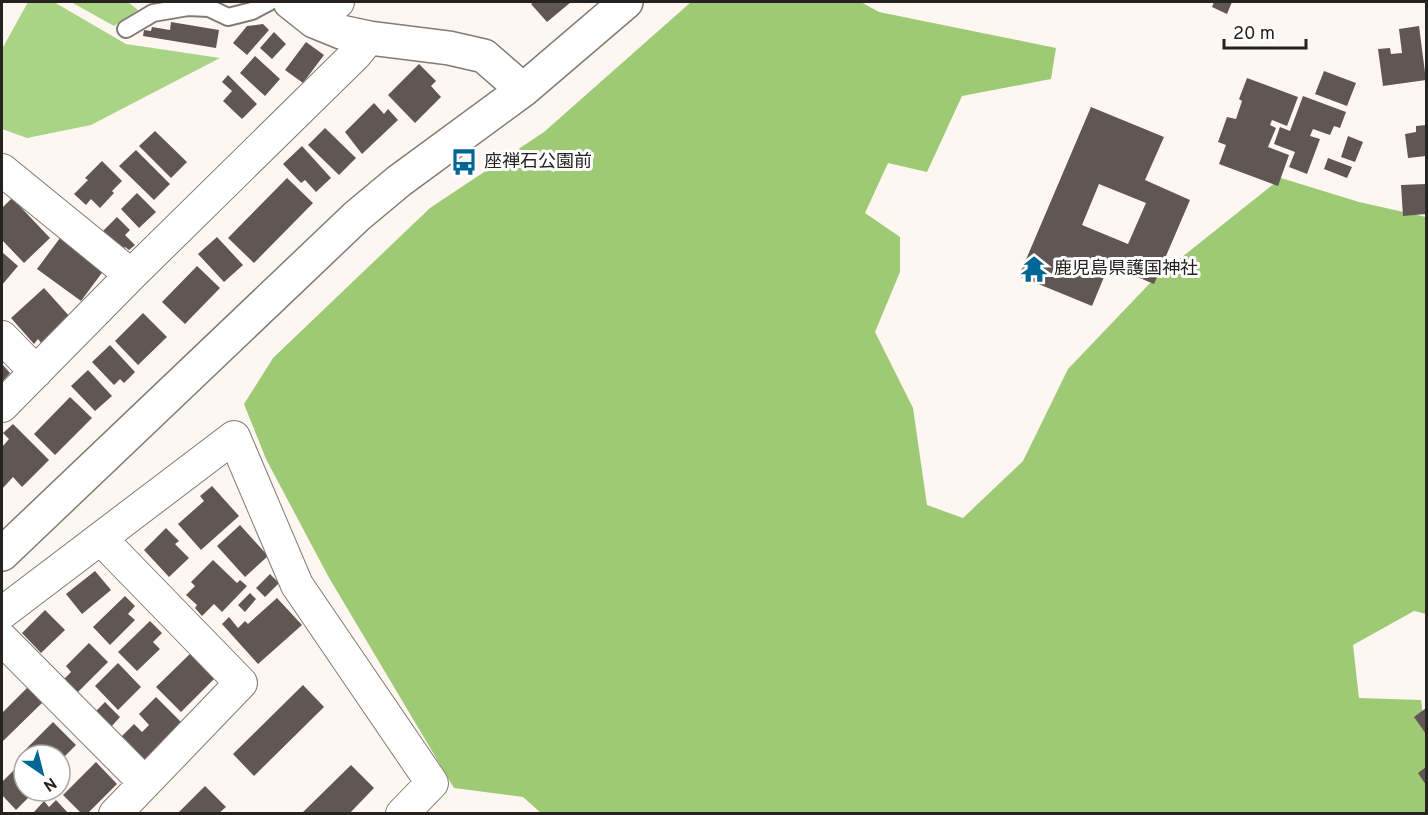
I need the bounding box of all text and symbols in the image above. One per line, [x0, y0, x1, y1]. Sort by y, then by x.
scale bar [1224, 12, 1306, 50]
text: 20 m [1233, 23, 1275, 46]
bus stop icon: 座禅石公園前 [449, 147, 479, 177]
place label: 座禅石公園前 [484, 151, 592, 174]
temple icon: 鹿児島県護国神社 [1019, 254, 1049, 284]
place label: 鹿児島県護国神社 [1054, 258, 1198, 281]
north arrow [12, 743, 72, 803]
text: N [39, 772, 60, 795]

